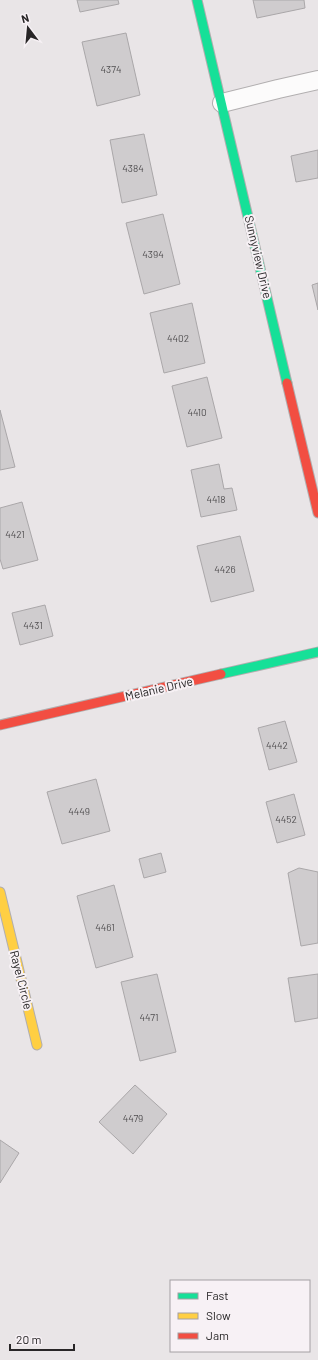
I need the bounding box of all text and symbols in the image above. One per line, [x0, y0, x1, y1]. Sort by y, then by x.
north arrow [8, 8, 48, 48]
text: N [20, 11, 30, 25]
house number: 4374 [101, 63, 121, 75]
house number: 4384 [122, 162, 144, 174]
street label: Sunnyview Drive [243, 214, 275, 300]
house number: 4394 [142, 248, 164, 260]
house number: 4402 [167, 332, 189, 344]
house number: 4410 [187, 406, 207, 418]
house number: 4418 [207, 493, 225, 505]
house number: 4421 [5, 528, 25, 540]
house number: 4426 [214, 563, 236, 575]
house number: 4431 [23, 619, 43, 631]
street label: Melanie Drive [124, 673, 194, 703]
house number: 4442 [266, 739, 288, 751]
house number: 4449 [68, 805, 90, 817]
house number: 4452 [275, 813, 297, 825]
house number: 4461 [95, 921, 115, 933]
street label: Rayel Circle [8, 949, 36, 1011]
house number: 4471 [140, 1011, 158, 1023]
house number: 4479 [123, 1112, 143, 1124]
legend [170, 1280, 310, 1352]
text: Fast [206, 1288, 229, 1302]
text: Slow [206, 1308, 231, 1322]
scale bar [10, 1326, 74, 1352]
text: Jam [206, 1328, 229, 1342]
text: 20 m [16, 1332, 42, 1346]

